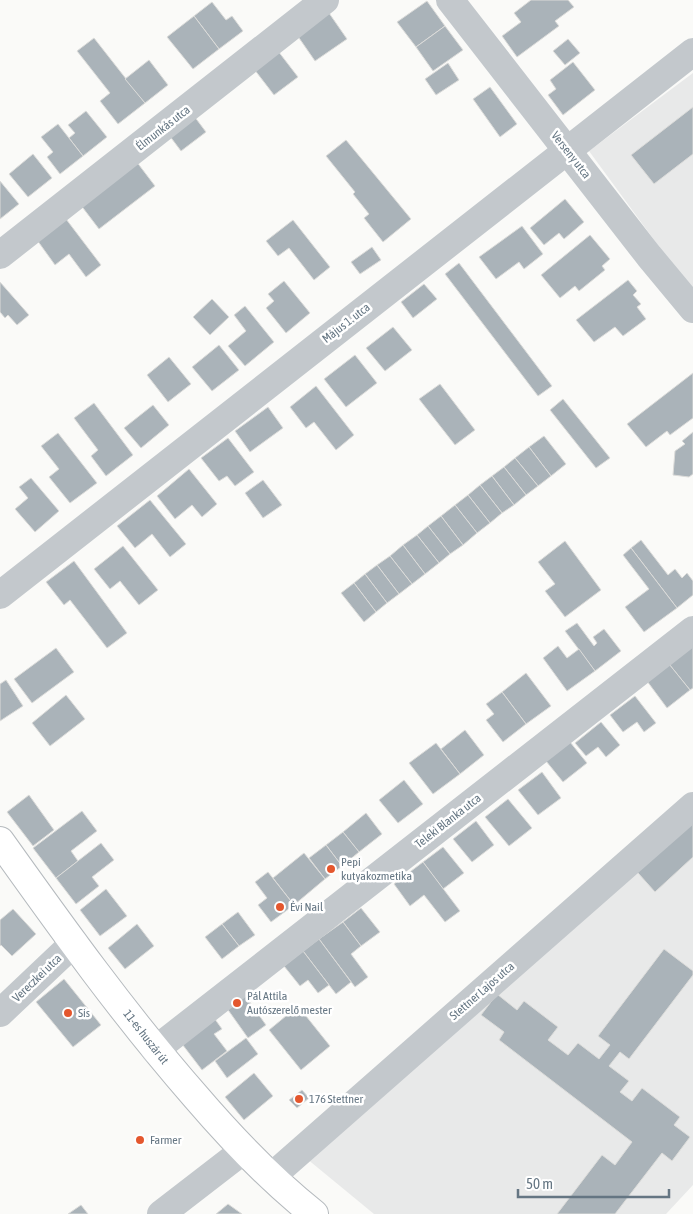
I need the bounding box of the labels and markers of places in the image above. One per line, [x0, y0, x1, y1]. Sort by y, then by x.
place label: Pepi kutyakozmetika [341, 855, 412, 883]
marker: Pepi kutyakozmetika [325, 863, 337, 875]
place label: Évi Nail [290, 900, 324, 914]
marker: Évi Nail [274, 901, 286, 913]
place label: Pál Attila Autószerelő mester [247, 989, 332, 1017]
marker: Pál Attila Autószerelő mester [231, 997, 243, 1009]
place label: Sis [78, 1006, 90, 1020]
marker: Sis [62, 1007, 74, 1019]
place label: 176 Stettner [309, 1092, 364, 1106]
marker: 176 Stettner [293, 1093, 305, 1105]
place label: Farmer [150, 1133, 182, 1147]
marker: Farmer [134, 1134, 146, 1146]

